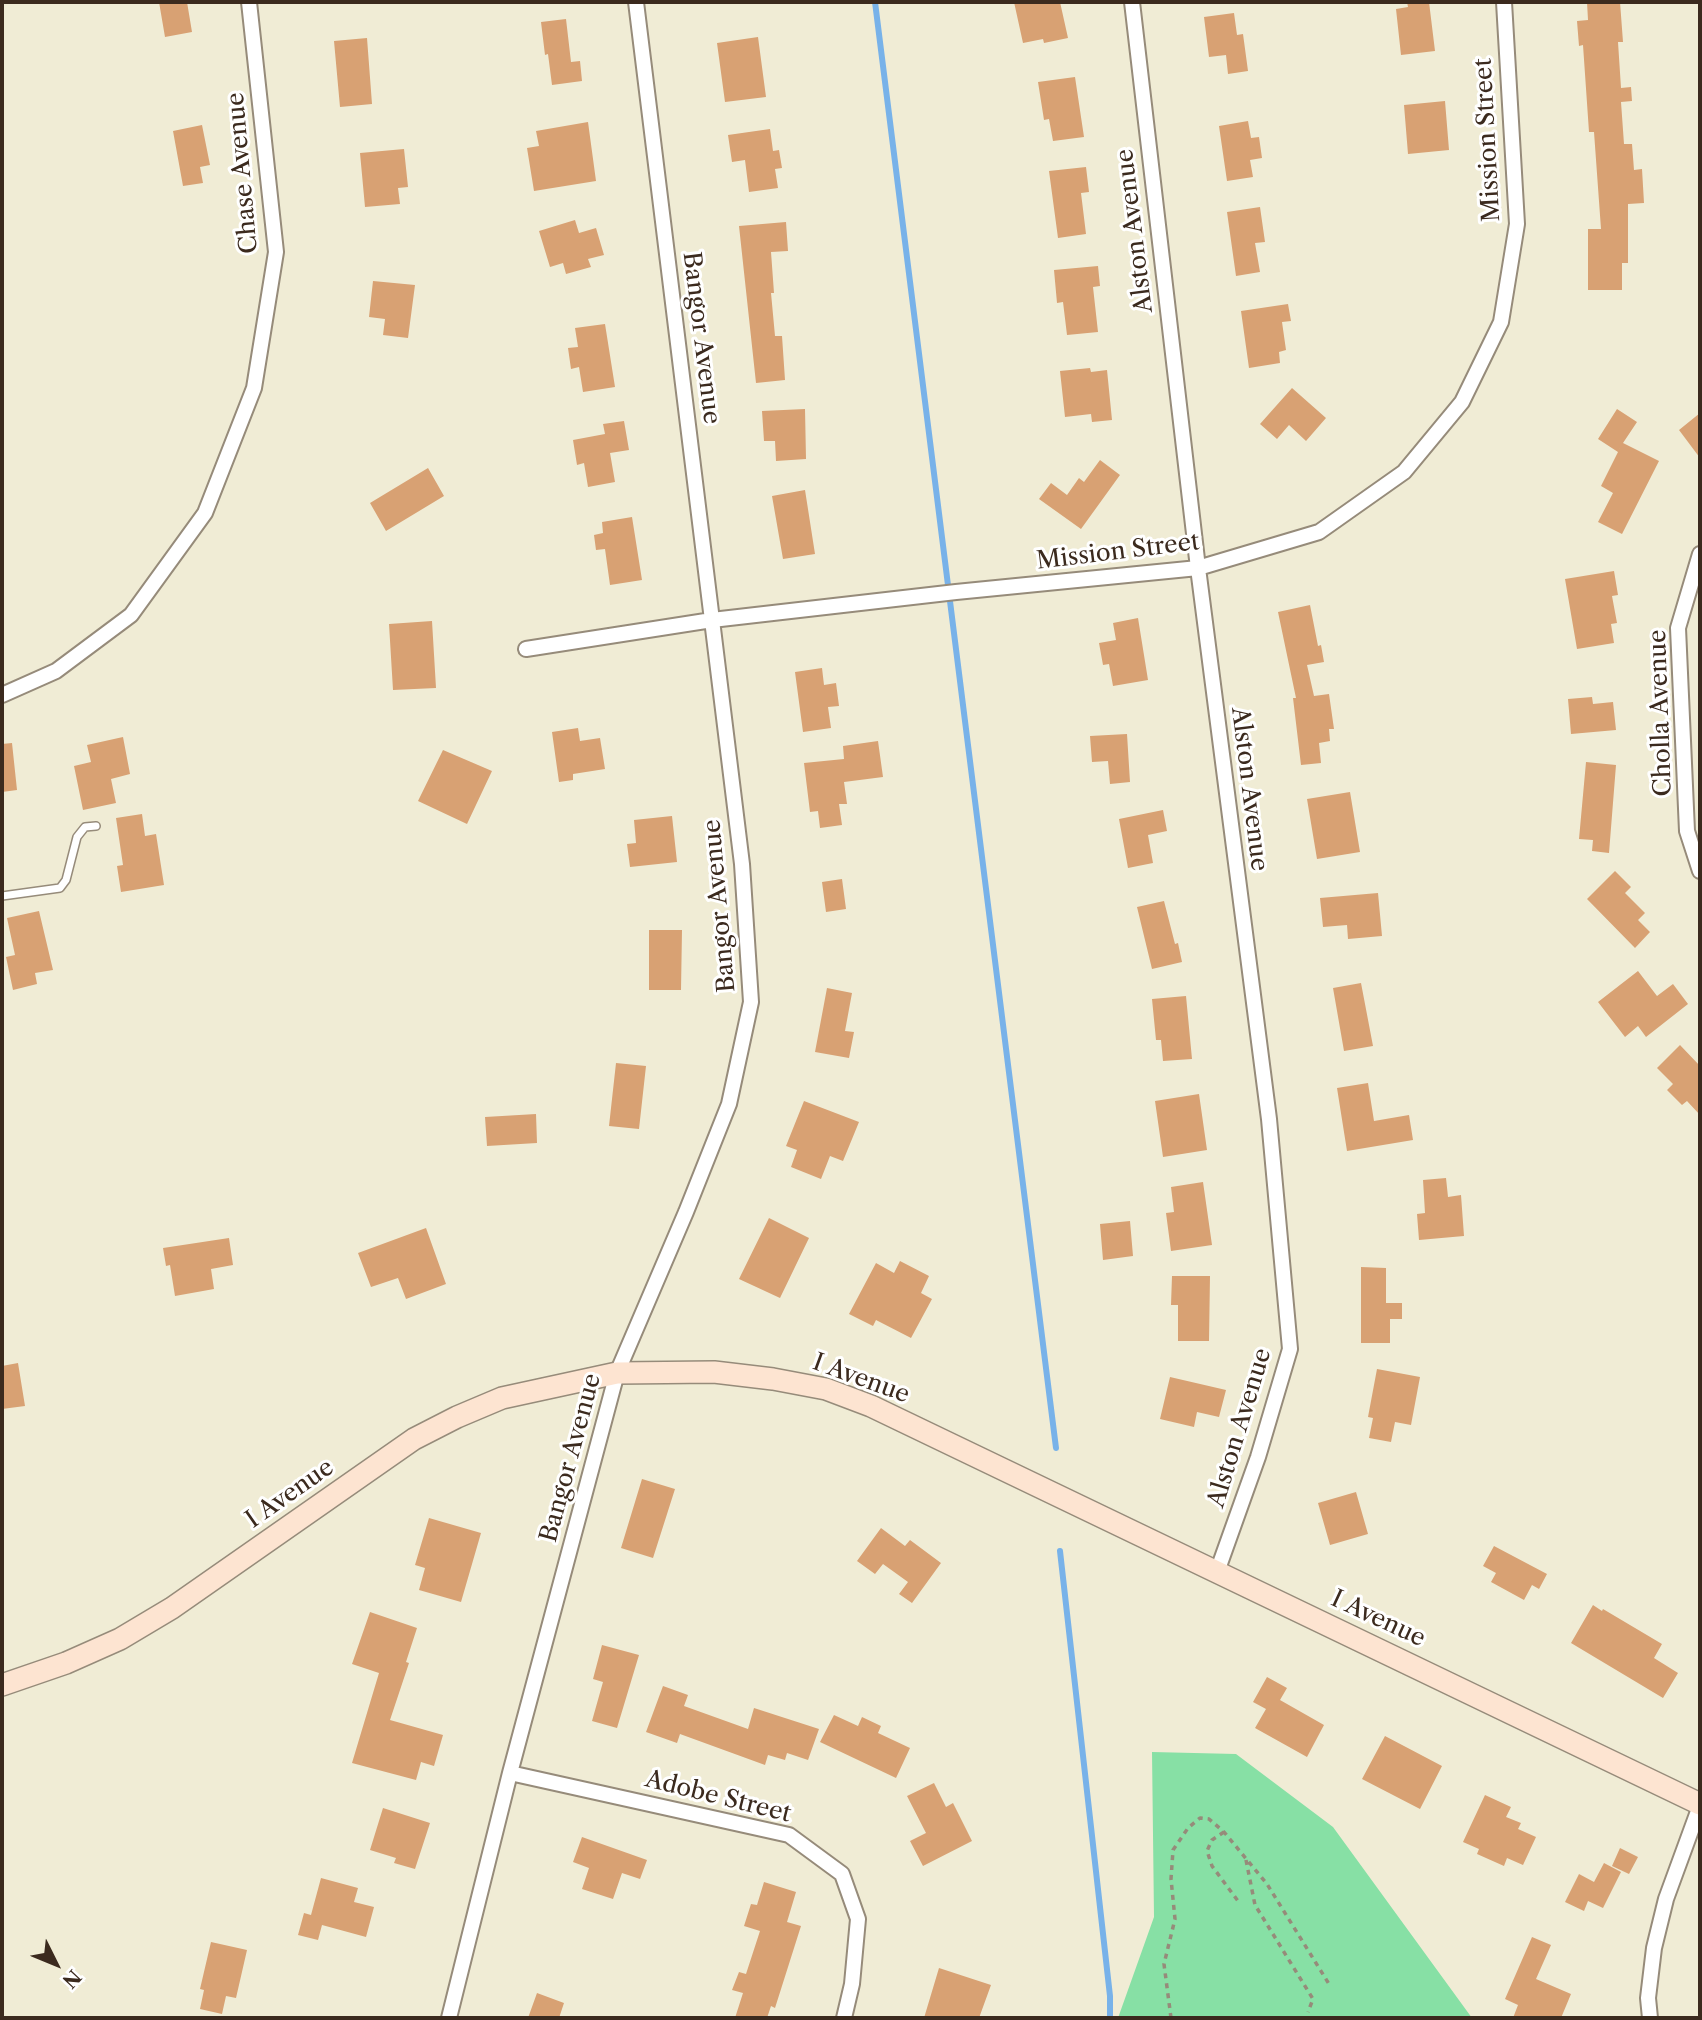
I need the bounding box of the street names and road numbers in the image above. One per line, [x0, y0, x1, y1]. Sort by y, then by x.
street label: Mission Street [1469, 57, 1507, 223]
street label: Chase Avenue [222, 91, 264, 255]
street label: Alston Avenue [1111, 147, 1159, 315]
street label: Bangor Avenue [676, 250, 726, 426]
street label: Mission Street [1035, 528, 1201, 576]
street label: Cholla Avenue [1644, 629, 1678, 797]
street label: Alston Avenue [1225, 705, 1273, 873]
street label: Bangor Avenue [698, 818, 742, 994]
street label: Alston Avenue [1202, 1345, 1278, 1511]
street label: I Avenue [809, 1348, 913, 1410]
street label: Bangor Avenue [535, 1370, 607, 1546]
street label: I Avenue [240, 1453, 340, 1535]
street label: I Avenue [1326, 1585, 1430, 1653]
street label: Adobe Street [642, 1765, 794, 1829]

